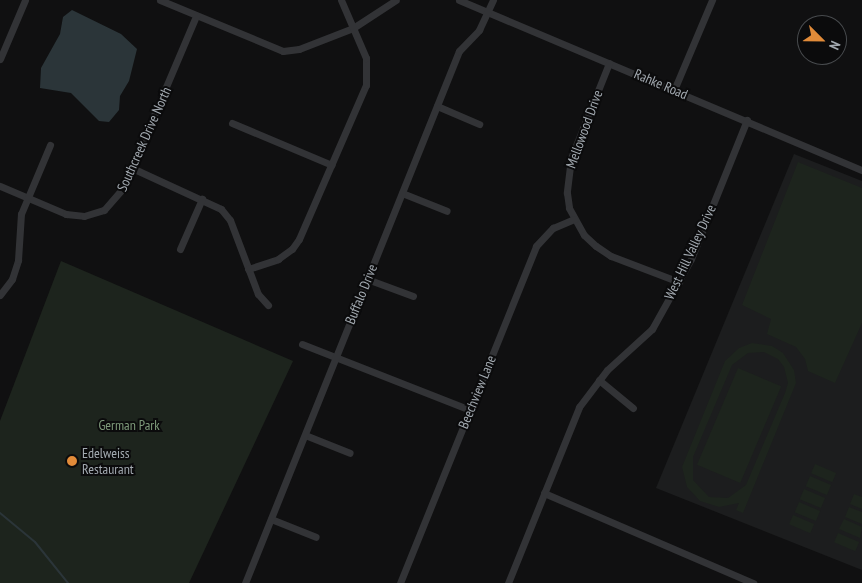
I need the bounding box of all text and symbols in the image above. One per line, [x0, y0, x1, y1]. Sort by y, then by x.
north arrow [797, 15, 847, 65]
text: N [825, 38, 845, 52]
street label: Rahke Road [632, 65, 690, 103]
street label: Southcreek Drive North [113, 84, 175, 194]
street label: Mellowood Drive [562, 88, 606, 170]
street label: West Hill Valley Drive [661, 202, 719, 302]
street label: Buffalo Drive [341, 262, 381, 326]
street label: Beechview Lane [455, 353, 499, 431]
park label: German Park [98, 417, 160, 433]
place label: Edelweiss Restaurant [82, 445, 134, 478]
marker: Edelweiss Restaurant [66, 455, 78, 467]

